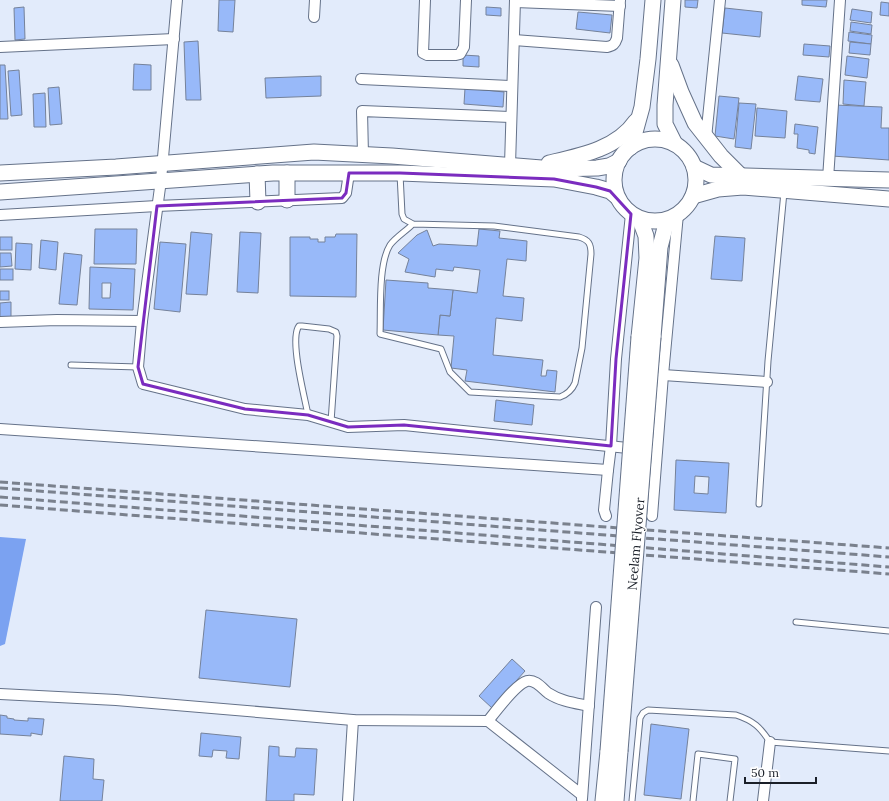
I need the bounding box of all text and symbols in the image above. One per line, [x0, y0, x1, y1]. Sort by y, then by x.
street label: Neelam Flyover [623, 497, 649, 591]
scale bar [745, 759, 816, 785]
text: 50 m [751, 765, 779, 780]

